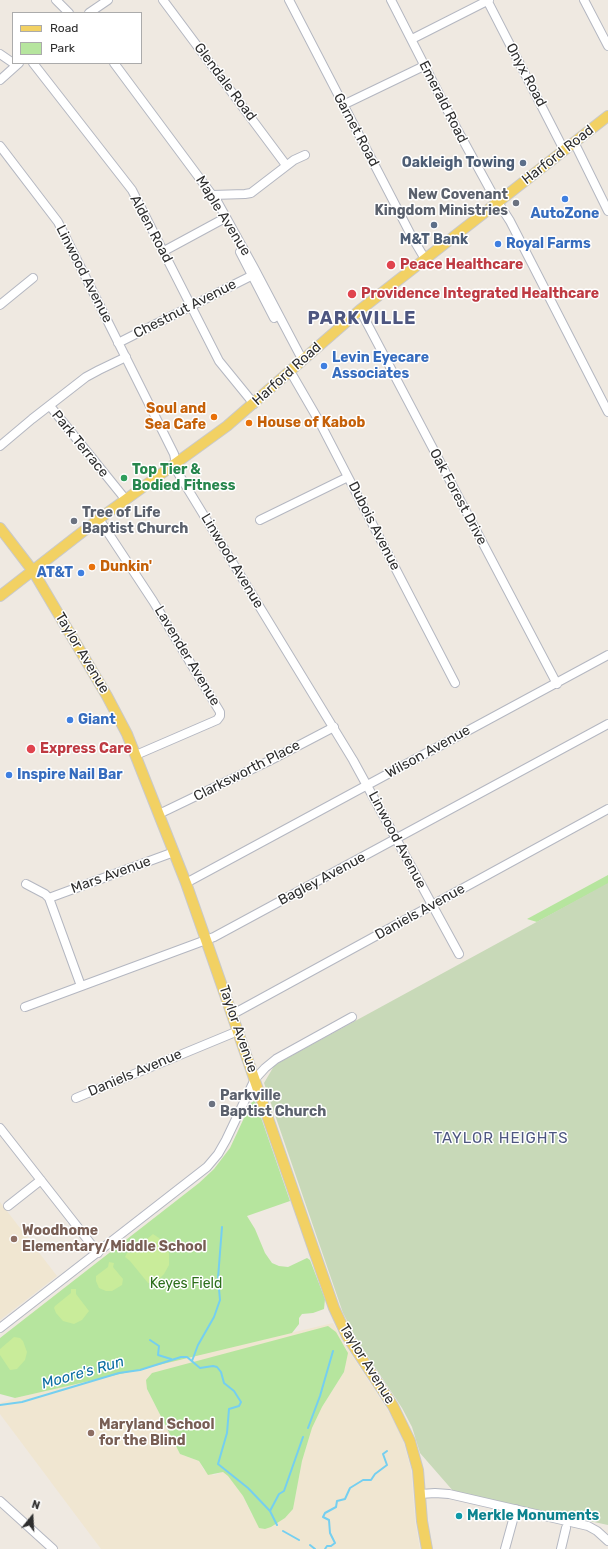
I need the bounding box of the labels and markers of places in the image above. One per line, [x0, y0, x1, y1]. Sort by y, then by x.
place label: Oakleigh Towing [402, 155, 515, 171]
marker: Oakleigh Towing [518, 158, 528, 168]
place label: New Covenant Kingdom Ministries [374, 187, 508, 220]
marker: AutoZone [560, 194, 570, 204]
marker: New Covenant Kingdom Ministries [511, 198, 521, 208]
place label: AutoZone [531, 206, 599, 222]
marker: M&T Bank [429, 220, 439, 230]
place label: M&T Bank [400, 232, 468, 248]
place label: Royal Farms [506, 236, 591, 252]
marker: Royal Farms [493, 239, 503, 249]
place label: Peace Healthcare [400, 257, 523, 273]
marker: Peace Healthcare [385, 259, 397, 271]
place label: Providence Integrated Healthcare [361, 286, 599, 302]
marker: Providence Integrated Healthcare [346, 288, 358, 300]
place label: Levin Eyecare Associates [332, 350, 429, 382]
marker: Levin Eyecare Associates [319, 361, 329, 371]
place label: Soul and Sea Cafe [145, 401, 206, 434]
marker: Soul and Sea Cafe [209, 412, 219, 422]
place label: House of Kabob [257, 415, 365, 431]
marker: House of Kabob [244, 418, 254, 428]
place label: Top Tier & Bodied Fitness [132, 462, 235, 494]
marker: Top Tier & Bodied Fitness [119, 473, 129, 483]
place label: Tree of Life Baptist Church [82, 505, 188, 538]
marker: Tree of Life Baptist Church [69, 516, 79, 526]
place label: Dunkin' [100, 559, 152, 575]
marker: Dunkin' [87, 562, 97, 572]
place label: AT&T [37, 565, 73, 581]
marker: AT&T [76, 568, 86, 578]
place label: Giant [78, 712, 116, 728]
marker: Giant [65, 715, 75, 725]
place label: Express Care [40, 741, 132, 757]
marker: Express Care [25, 743, 37, 755]
place label: Inspire Nail Bar [17, 767, 122, 783]
marker: Inspire Nail Bar [4, 770, 14, 780]
place label: Parkville Baptist Church [220, 1088, 326, 1120]
marker: Parkville Baptist Church [207, 1099, 217, 1109]
place label: Woodhome Elementary/Middle School [22, 1223, 206, 1256]
marker: Woodhome Elementary/Middle School [9, 1234, 19, 1244]
place label: Maryland School for the Blind [99, 1417, 214, 1450]
marker: Maryland School for the Blind [86, 1428, 96, 1438]
place label: Merkle Monuments [467, 1508, 599, 1524]
marker: Merkle Monuments [454, 1511, 464, 1521]

